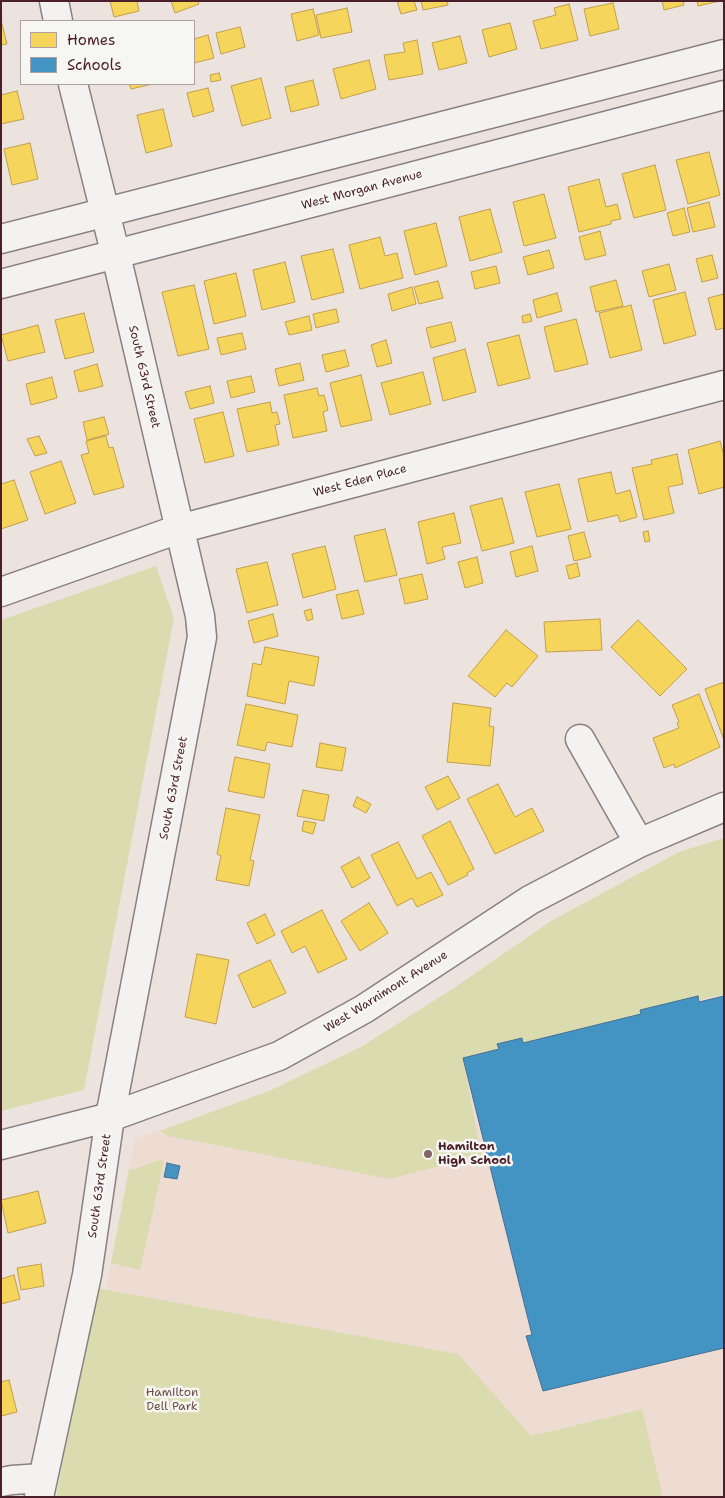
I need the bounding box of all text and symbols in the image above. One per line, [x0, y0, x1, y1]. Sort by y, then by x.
legend [20, 20, 195, 85]
text: Homes [67, 30, 115, 50]
text: Schools [67, 55, 122, 75]
street label: West Morgan Avenue [300, 167, 424, 213]
street label: South 63rd Street [125, 324, 163, 430]
street label: West Eden Place [312, 462, 408, 500]
street label: South 63rd Street [157, 735, 191, 841]
street label: West Warnimont Avenue [321, 948, 451, 1036]
street label: South 63rd Street [86, 1133, 114, 1239]
place label: Hamilton High School [438, 1140, 511, 1168]
marker: Hamilton High School [422, 1148, 434, 1160]
park label: Hamilton Dell Park [146, 1386, 198, 1414]

